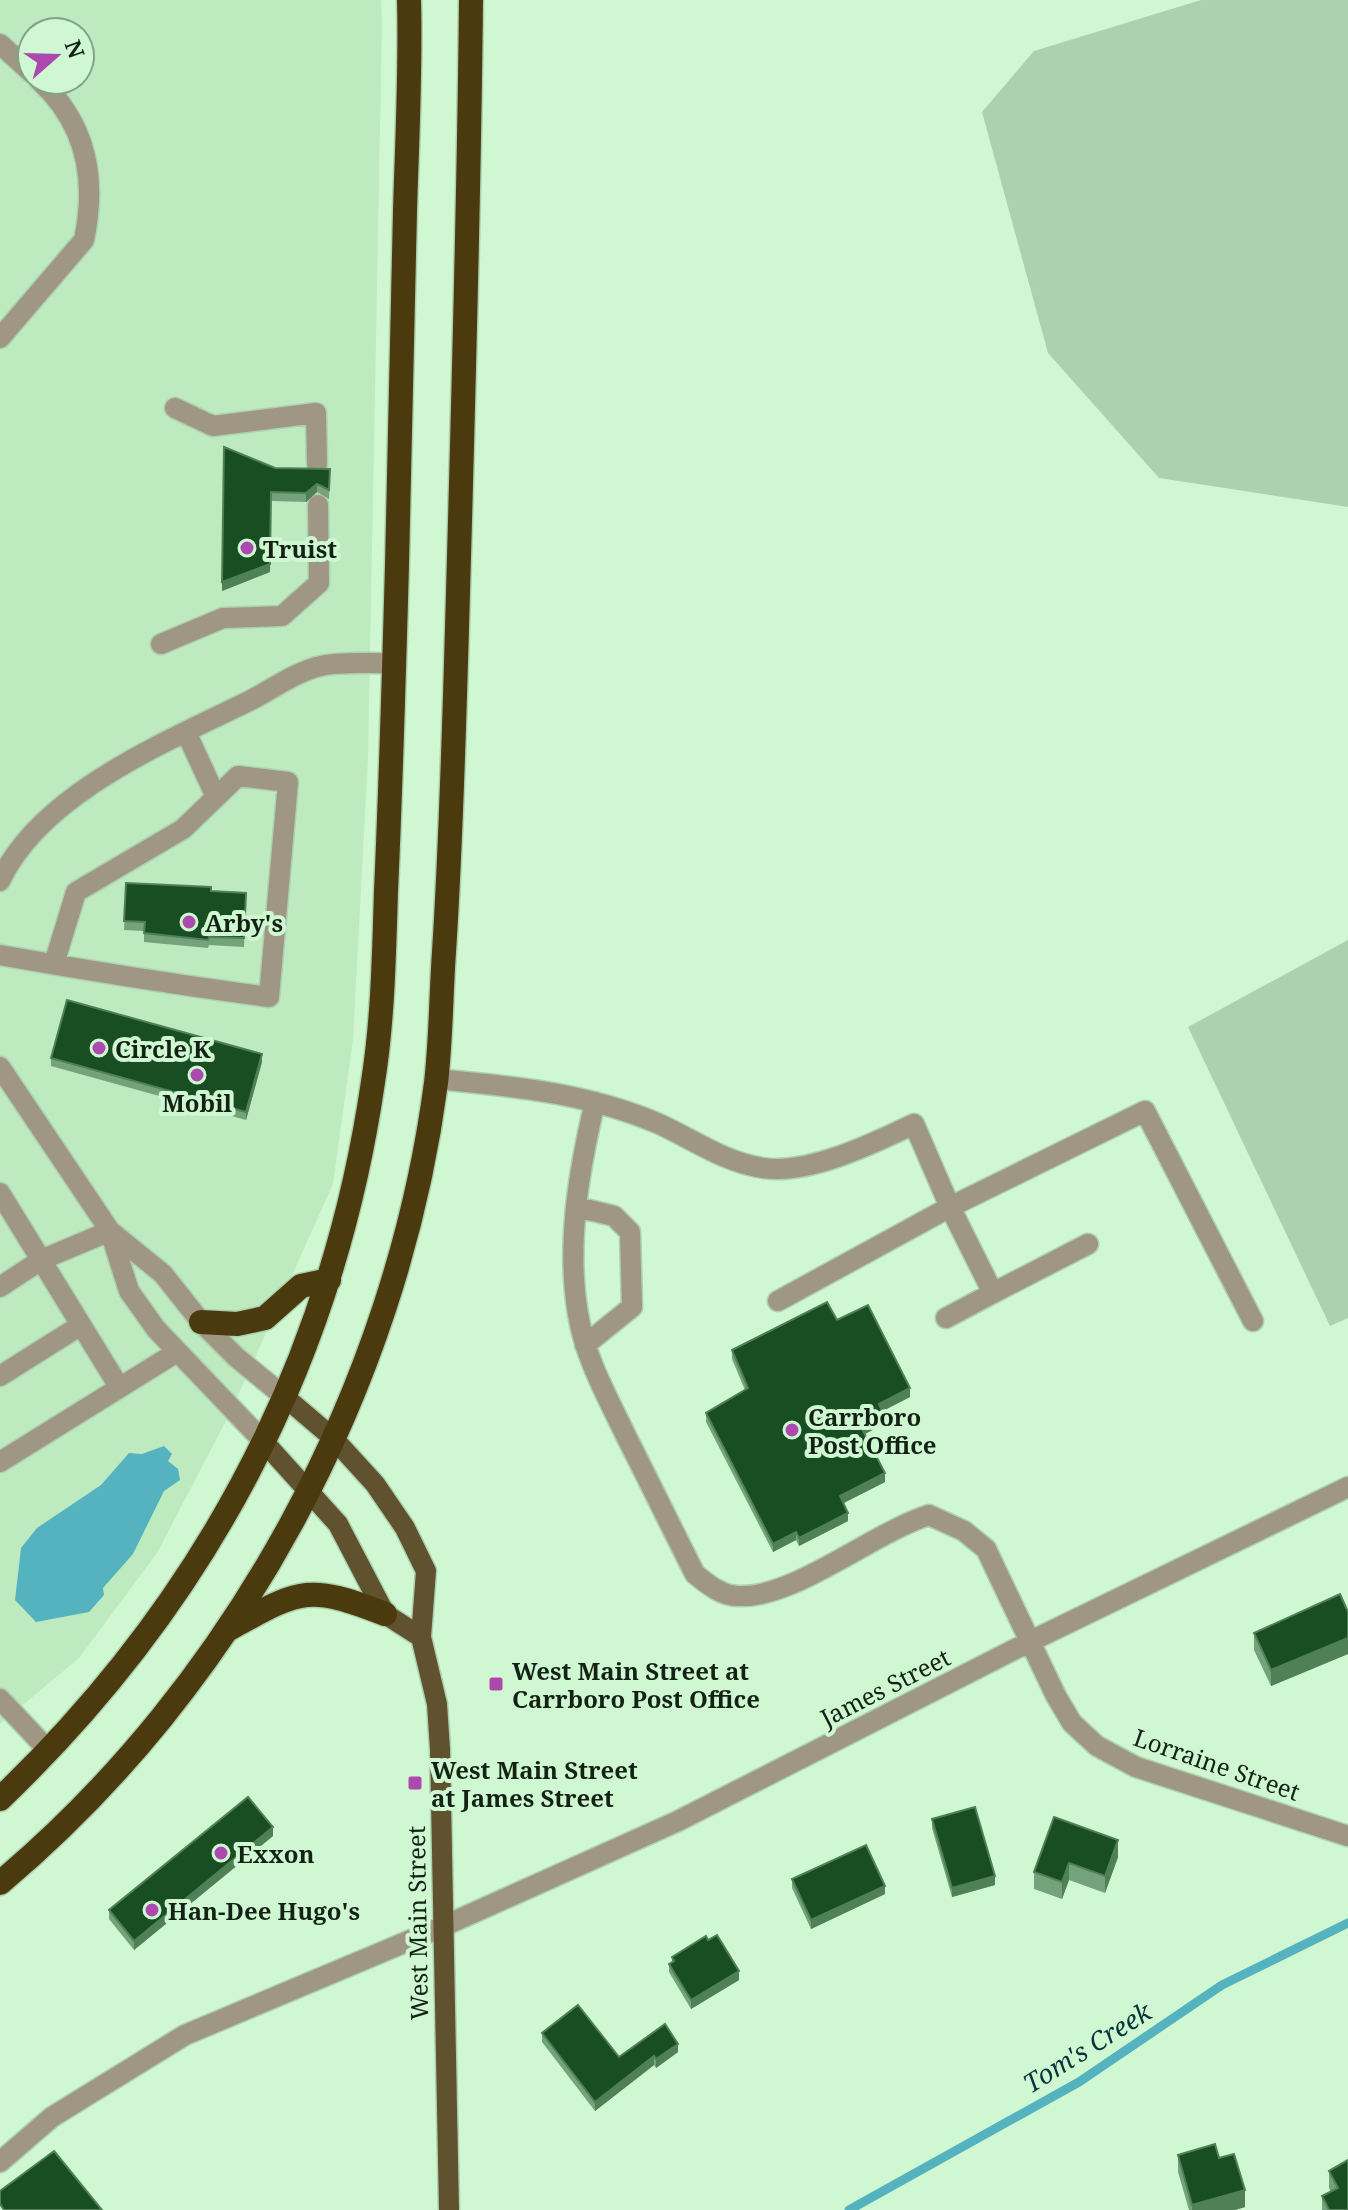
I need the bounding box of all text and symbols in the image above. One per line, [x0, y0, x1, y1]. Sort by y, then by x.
north arrow [16, 16, 96, 96]
text: N [59, 36, 93, 62]
place label: Truist [263, 532, 337, 565]
marker: Truist [238, 539, 256, 557]
place label: Arby's [205, 906, 283, 939]
marker: Arby's [180, 913, 198, 931]
place label: Circle K [115, 1032, 211, 1065]
marker: Circle K [90, 1039, 108, 1057]
marker: Mobil [188, 1066, 206, 1084]
place label: Mobil [162, 1086, 233, 1119]
place label: Carrboro Post Office [808, 1400, 937, 1461]
marker: Carrboro Post Office [783, 1421, 801, 1439]
street label: James Street [814, 1640, 956, 1734]
place label: West Main Street at Carrboro Post Office [512, 1654, 760, 1715]
marker: West Main Street at Carrboro Post Office [487, 1675, 505, 1693]
street label: Lorraine Street [1130, 1720, 1304, 1808]
place label: West Main Street at James Street [431, 1753, 638, 1814]
marker: West Main Street at James Street [406, 1774, 424, 1792]
street label: West Main Street [399, 1826, 435, 2020]
place label: Exxon [237, 1837, 314, 1870]
marker: Exxon [212, 1844, 230, 1862]
place label: Han-Dee Hugo's [168, 1894, 360, 1927]
marker: Han-Dee Hugo's [143, 1901, 161, 1919]
water label: Tom's Creek [1016, 1993, 1159, 2101]

